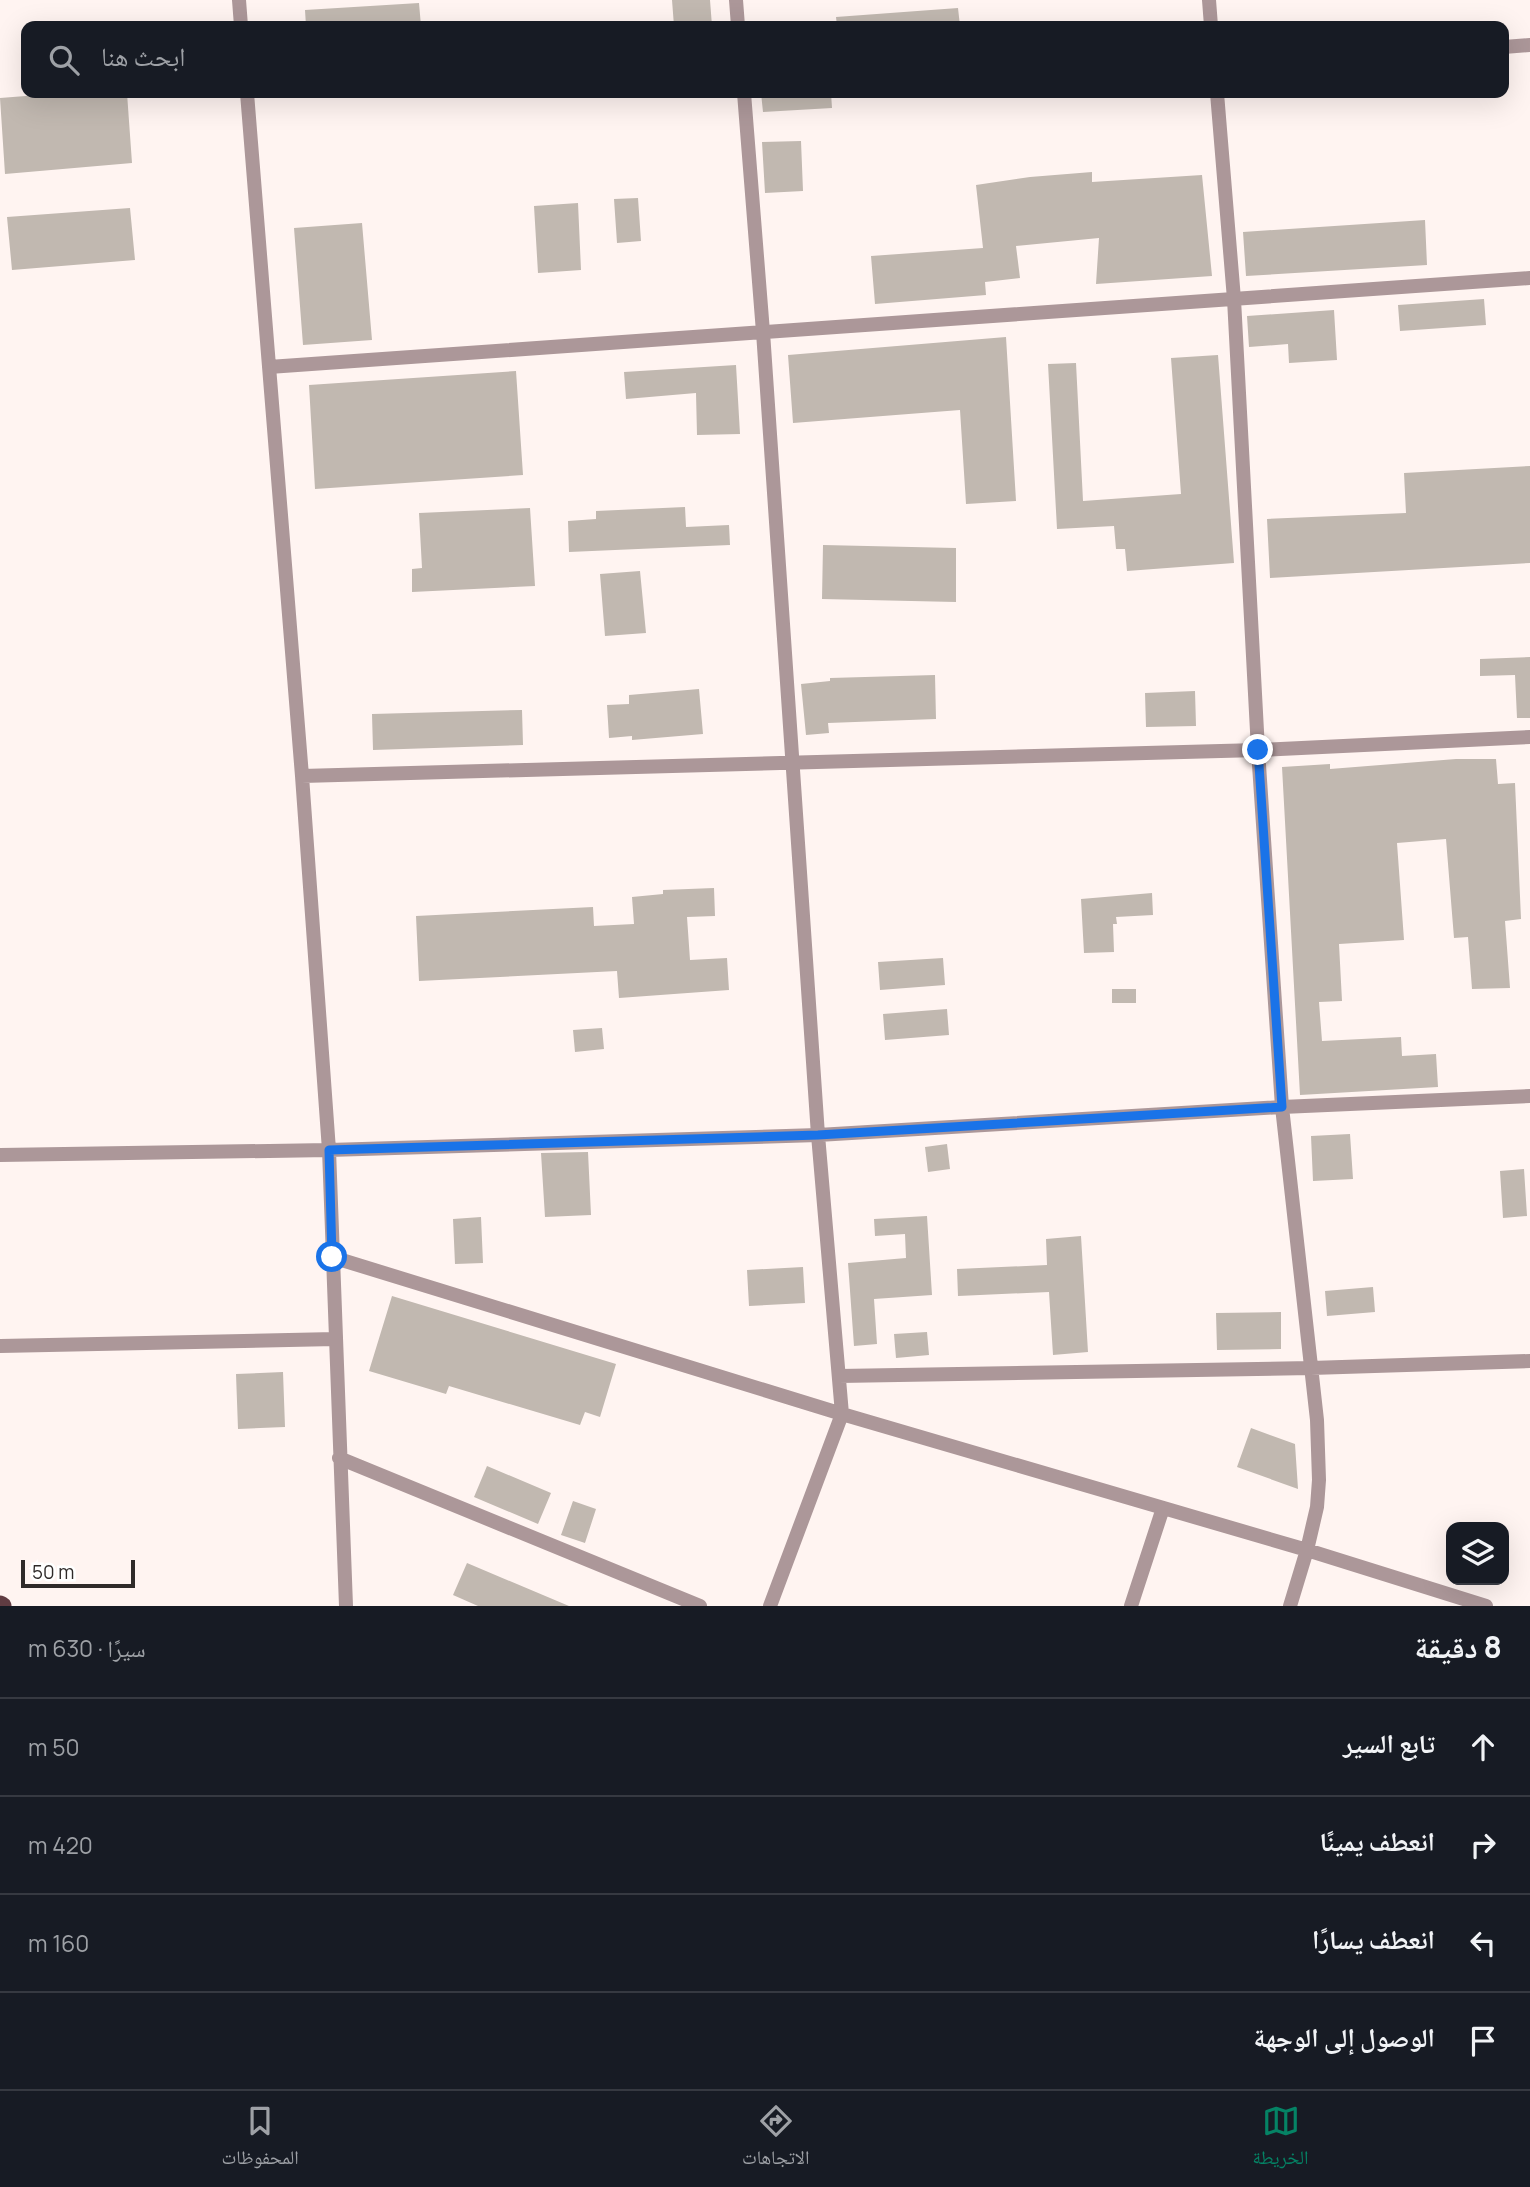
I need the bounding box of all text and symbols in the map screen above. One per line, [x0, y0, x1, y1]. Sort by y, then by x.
search box [21, 21, 1509, 98]
text: ابحث هنا [101, 38, 185, 74]
icon: search [45, 41, 83, 79]
route end [1242, 734, 1273, 765]
route start [316, 1241, 347, 1272]
map controls [1446, 1522, 1509, 1585]
button: layers [1446, 1522, 1509, 1585]
scale bar [21, 1557, 135, 1589]
text: 50 m [32, 1559, 74, 1585]
text: 8 دقيقة [1415, 1626, 1502, 1667]
text: سيرًا · 630 m [28, 1632, 146, 1664]
text: تابع السير [1343, 1725, 1435, 1761]
icon: ahead [1464, 1728, 1502, 1766]
text: 50 m [28, 1731, 79, 1763]
text: انعطف يمينًا [1320, 1823, 1435, 1859]
icon: right [1464, 1826, 1502, 1864]
text: 420 m [28, 1829, 93, 1861]
text: انعطف يسارًا [1312, 1921, 1435, 1957]
icon: left [1464, 1924, 1502, 1962]
text: 160 m [28, 1927, 89, 1959]
text: الوصول إلى الوجهة [1254, 2019, 1435, 2055]
icon: arrive [1464, 2022, 1502, 2060]
tab: المحفوظات [222, 2102, 299, 2176]
tab: الاتجاهات [742, 2102, 809, 2176]
tab: الخريطة [1253, 2102, 1308, 2176]

